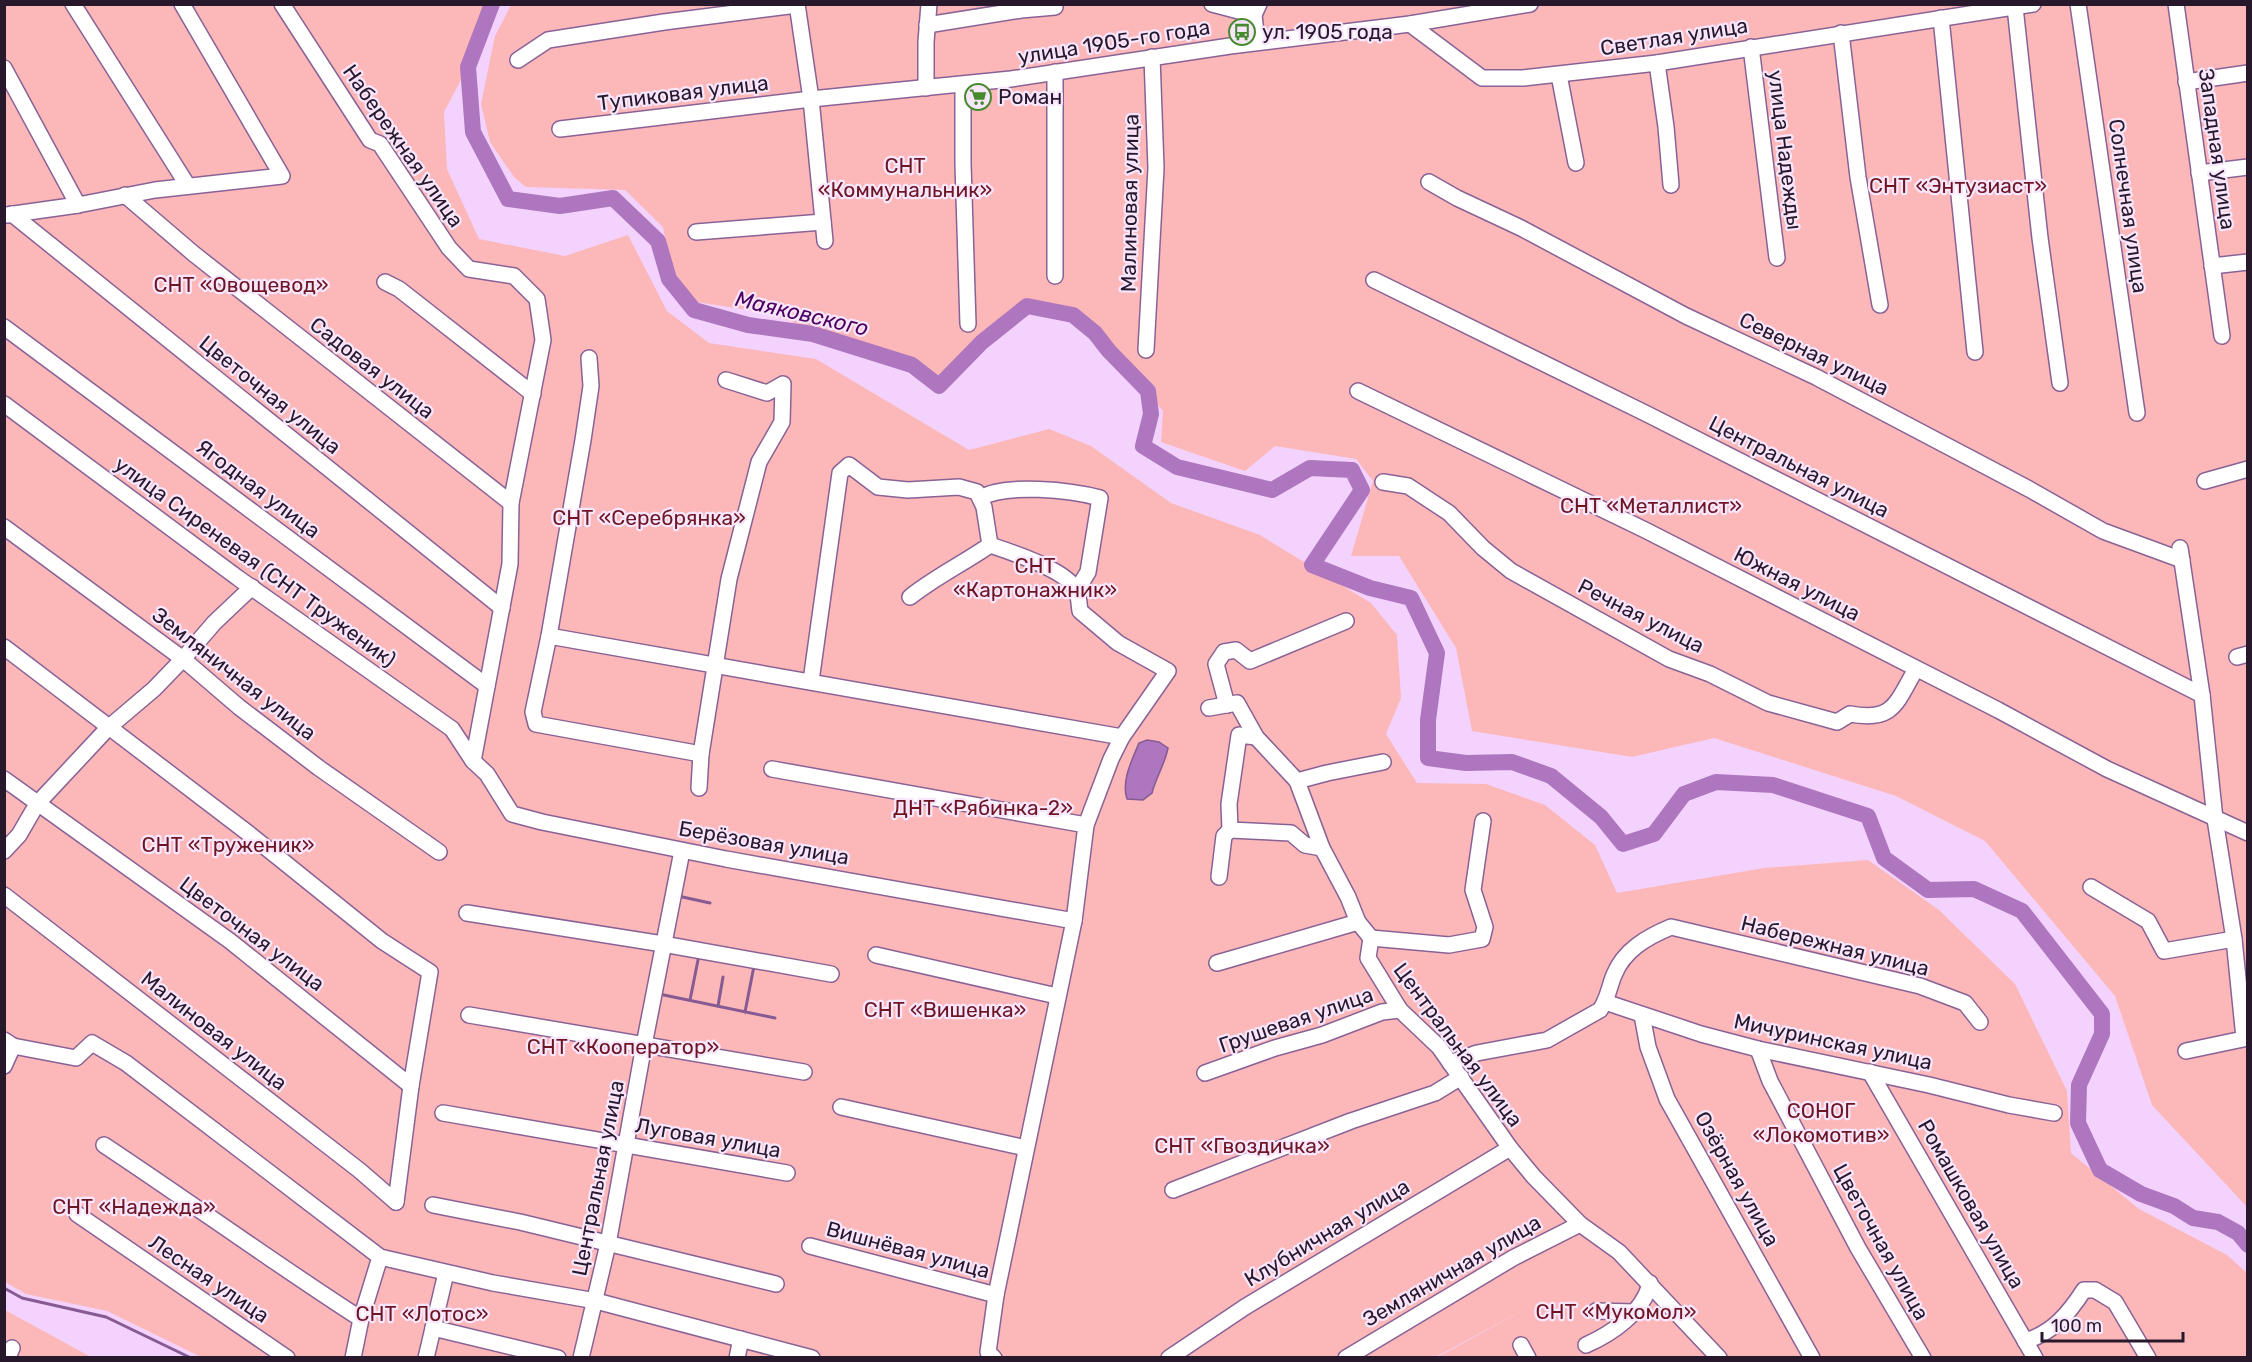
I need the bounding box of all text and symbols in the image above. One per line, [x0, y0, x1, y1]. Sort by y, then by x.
street label: Светлая улица [1598, 13, 1749, 61]
street label: улица 1905-го года [1016, 14, 1212, 69]
bus stop icon: ул. 1905 года [1227, 17, 1257, 47]
place label: ул. 1905 года [1262, 19, 1393, 44]
street label: Набережная улица [338, 60, 469, 232]
street label: Западная улица [2194, 67, 2241, 231]
street label: улица Надежды [1763, 69, 1808, 231]
street label: Тупиковая улица [596, 70, 770, 115]
supermarket icon: Роман [963, 82, 993, 112]
place label: Роман [998, 84, 1062, 109]
street label: Малиновая улица [1115, 114, 1144, 292]
street label: Солнечная улица [2104, 117, 2153, 295]
park label: СНТ «Коммунальник» [818, 153, 992, 202]
park label: СНТ «Энтузиаст» [1869, 173, 2047, 198]
park label: СНТ «Овощевод» [153, 272, 329, 297]
water label: Маяковского [733, 285, 871, 342]
street label: Северная улица [1735, 307, 1893, 401]
street label: Садовая улица [305, 311, 439, 424]
street label: Цветочная улица [195, 330, 346, 459]
street label: Центральная улица [1705, 410, 1893, 523]
street label: Ягодная улица [191, 434, 325, 543]
street label: улица Сиреневая (СНТ Труженик) [110, 451, 401, 672]
park label: СНТ «Металлист» [1560, 493, 1742, 518]
park label: СНТ «Серебрянка» [552, 505, 746, 530]
street label: Южная улица [1730, 541, 1864, 626]
park label: СНТ «Картонажник» [953, 553, 1117, 602]
street label: Речная улица [1574, 573, 1708, 658]
street label: Земляничная улица [147, 602, 321, 745]
park label: ДНТ «Рябинка-2» [893, 795, 1073, 820]
street label: Берёзовая улица [677, 815, 851, 870]
park label: СНТ «Труженик» [142, 832, 314, 857]
street label: Цветочная улица [175, 871, 330, 996]
street label: Набережная улица [1738, 910, 1932, 981]
street label: Центральная улица [1389, 958, 1528, 1132]
street label: Малиновая улица [136, 966, 292, 1095]
street label: Грушевая улица [1215, 981, 1376, 1058]
park label: СНТ «Вишенка» [864, 997, 1026, 1022]
street label: Мичуринская улица [1732, 1008, 1935, 1075]
park label: СНТ «Кооператор» [527, 1034, 719, 1059]
street label: Центральная улица [566, 1078, 629, 1278]
park label: СОНОГ «Локомотив» [1753, 1098, 1889, 1147]
street label: Озёрная улица [1690, 1107, 1785, 1251]
street label: Луговая улица [633, 1112, 783, 1163]
street label: Ромашковая улица [1913, 1115, 2030, 1293]
park label: СНТ «Гвоздичка» [1154, 1133, 1330, 1158]
street label: Цветочная улица [1828, 1159, 1935, 1324]
street label: Клубничная улица [1240, 1173, 1414, 1292]
park label: СНТ «Надежда» [52, 1194, 216, 1219]
street label: Земляничная улица [1358, 1209, 1545, 1332]
street label: Вишнёвая улица [824, 1216, 993, 1283]
street label: Лесная улица [144, 1229, 274, 1328]
park label: СНТ «Мукомол» [1535, 1299, 1697, 1324]
park label: СНТ «Лотос» [355, 1301, 489, 1326]
scale bar [2042, 1305, 2183, 1343]
text: 100 m [2051, 1315, 2102, 1337]

